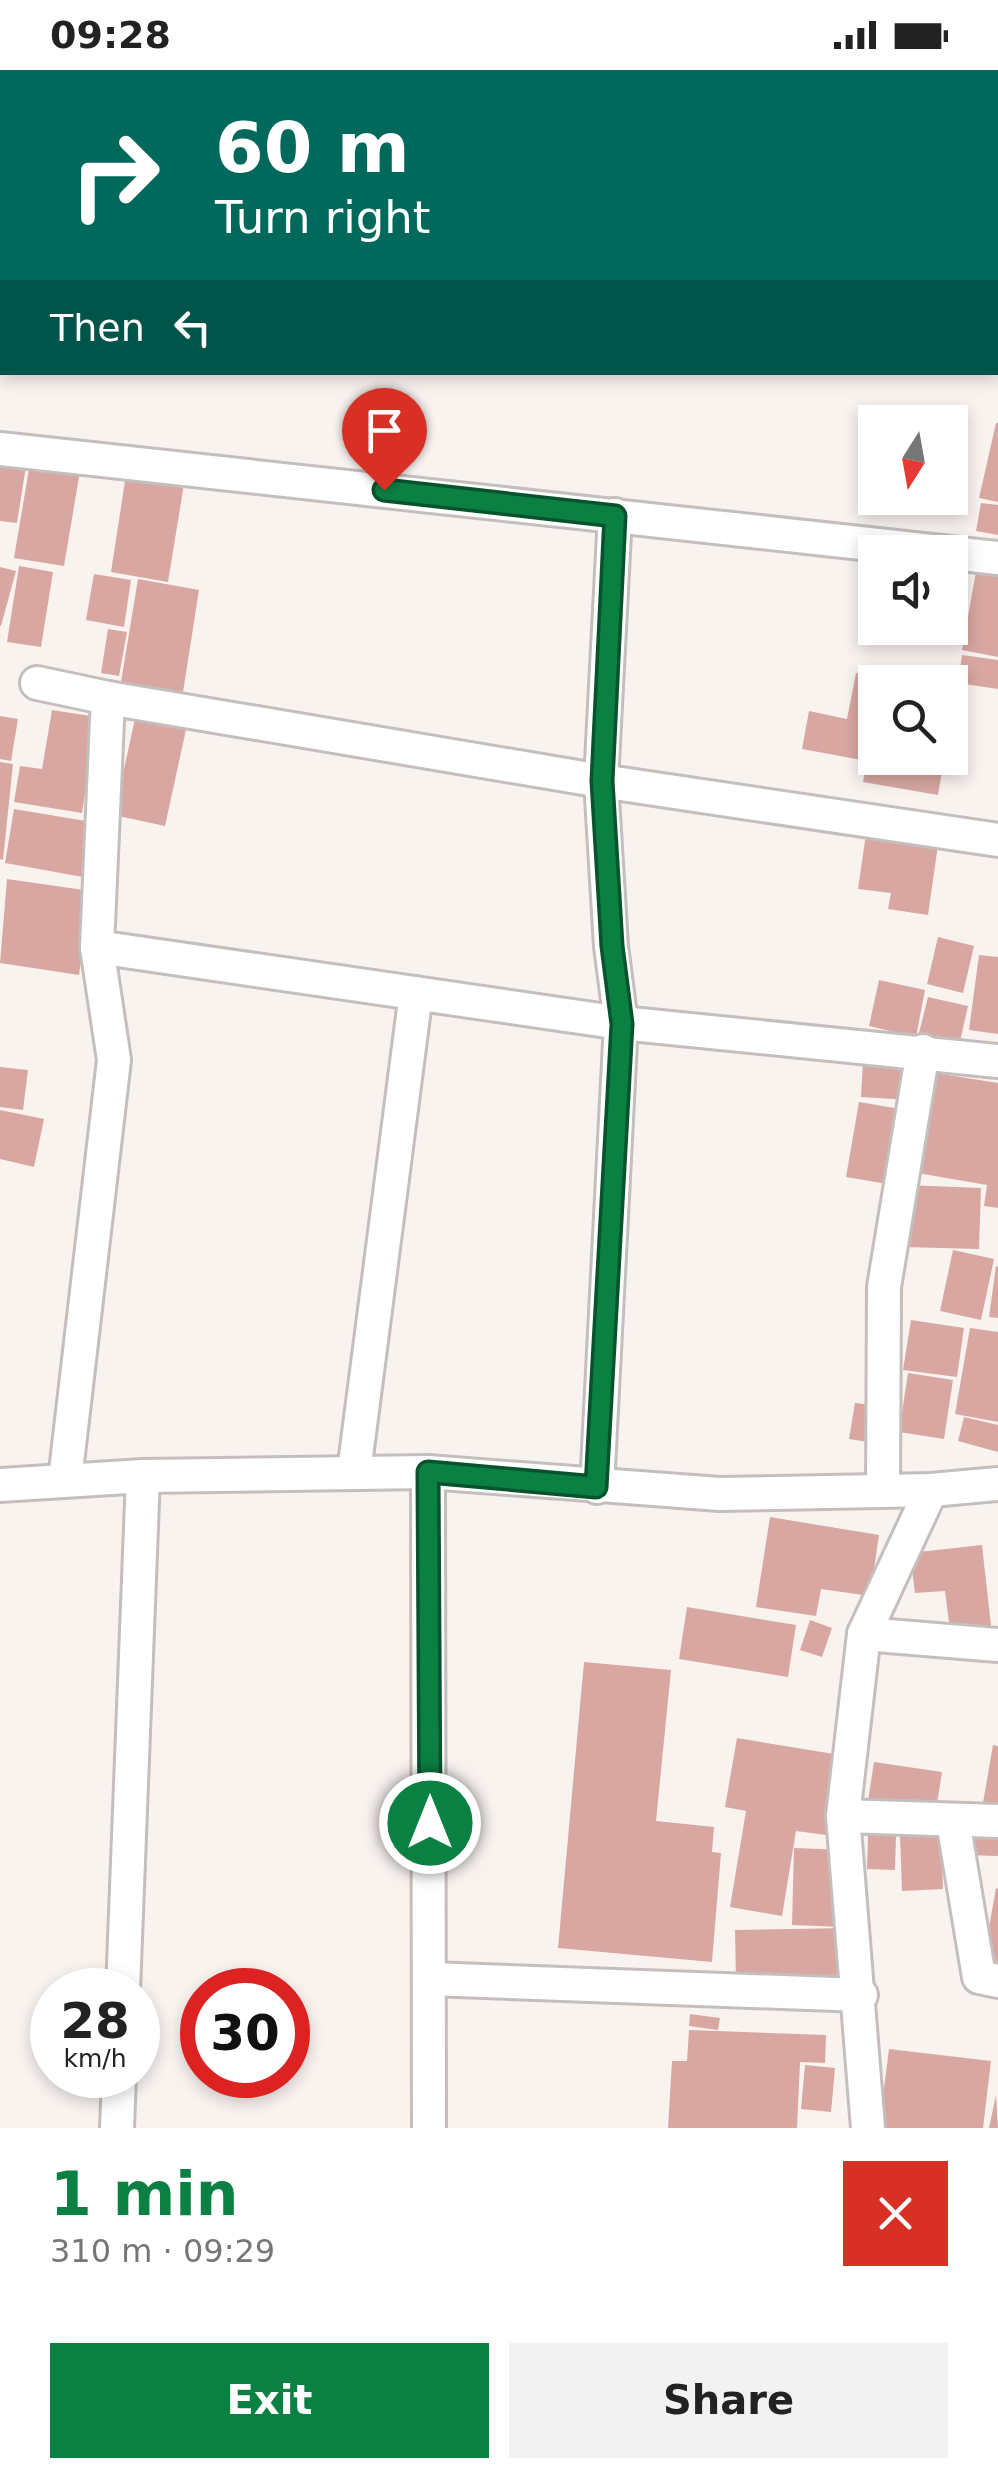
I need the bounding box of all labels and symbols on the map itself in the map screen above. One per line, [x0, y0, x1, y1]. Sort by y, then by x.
pin [342, 388, 427, 491]
north arrow [858, 405, 968, 515]
position arrow [378, 1771, 482, 1875]
speed limit sign: 30 [180, 1968, 310, 2098]

